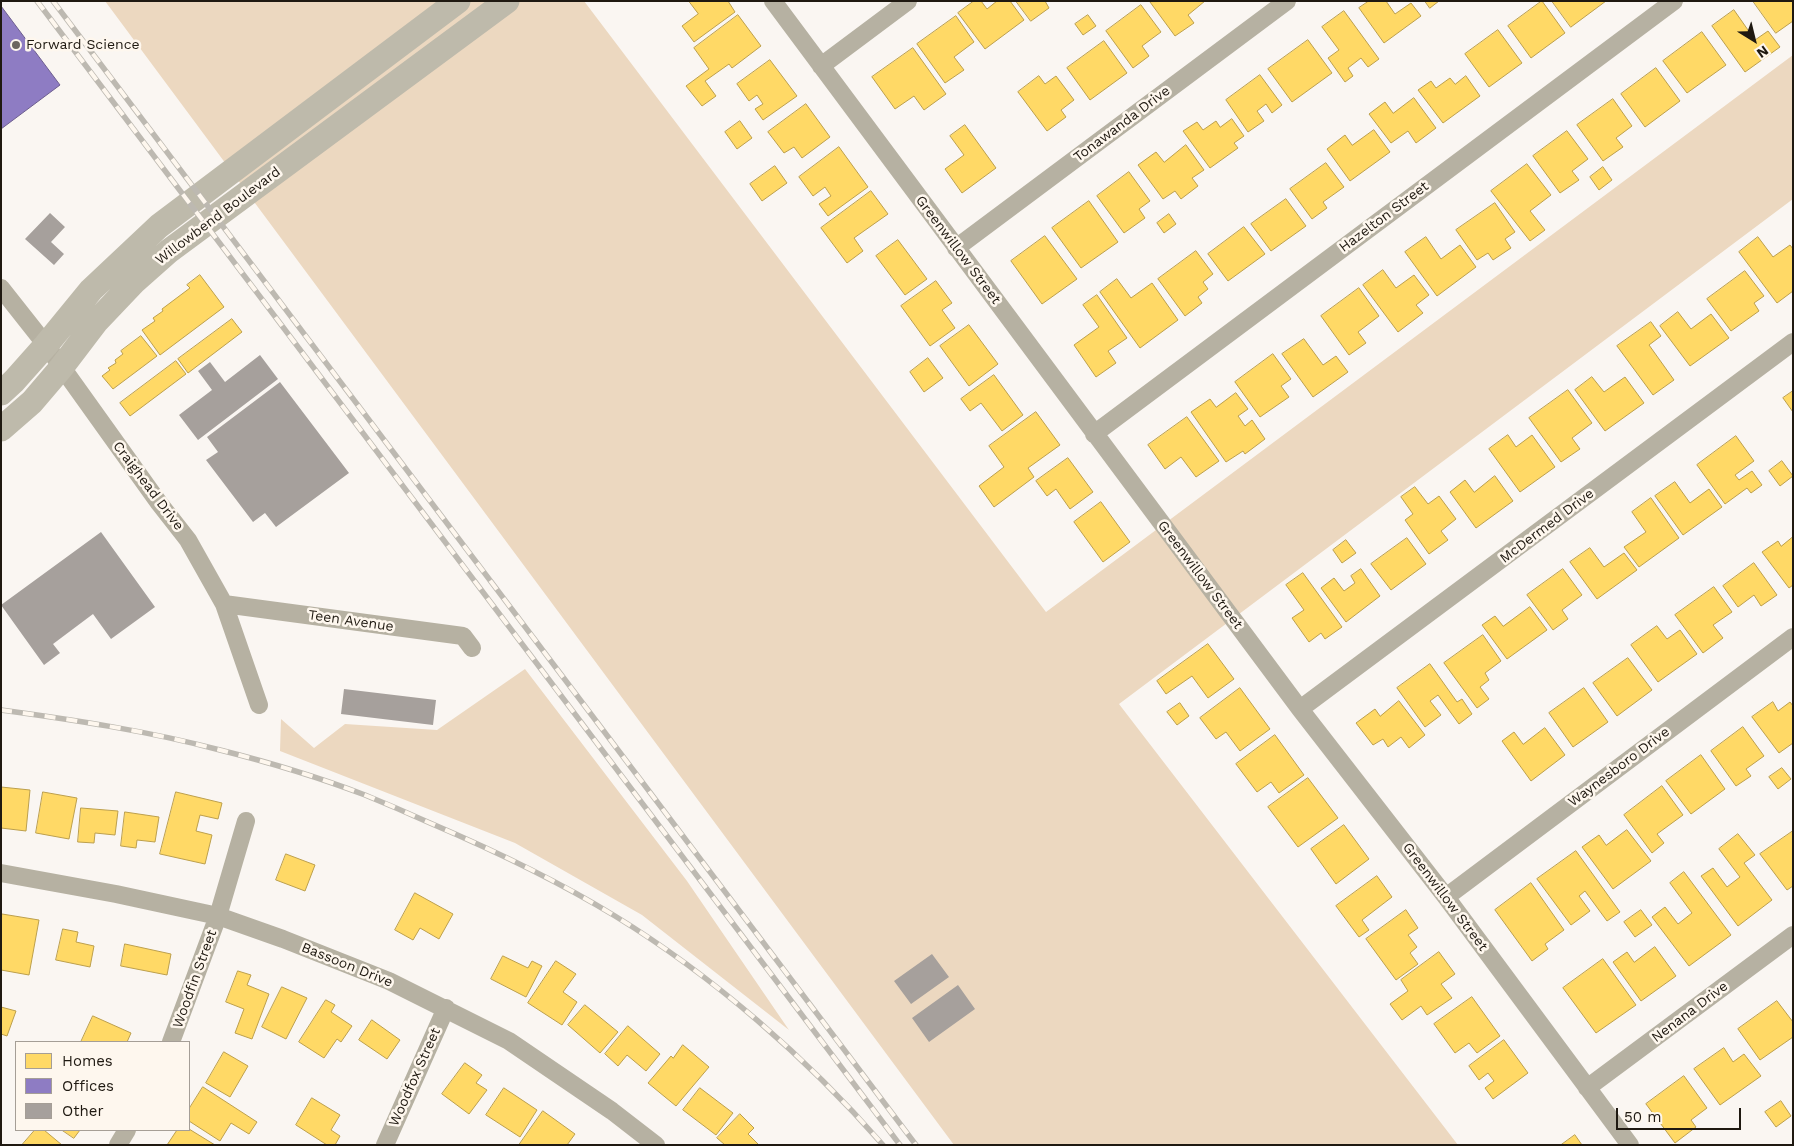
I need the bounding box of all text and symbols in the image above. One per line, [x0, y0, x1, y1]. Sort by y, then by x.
north arrow [1729, 15, 1779, 65]
place label: Forward Science [26, 37, 140, 53]
marker: Forward Science [10, 39, 22, 51]
text: N [1754, 43, 1772, 62]
street label: Tonawanda Drive [1071, 82, 1173, 166]
street label: Willowbend Boulevard [152, 163, 284, 269]
street label: Hazelton Street [1336, 178, 1432, 256]
street label: Greenwillow Street [912, 193, 1004, 307]
street label: Craighead Drive [109, 438, 187, 534]
street label: McDermed Drive [1497, 485, 1597, 567]
street label: Greenwillow Street [1154, 518, 1246, 632]
street label: Teen Avenue [307, 607, 395, 635]
street label: Waynesboro Drive [1565, 723, 1673, 811]
street label: Greenwillow Street [1399, 840, 1491, 954]
street label: Woodfin Street [169, 928, 221, 1030]
street label: Bassoon Drive [299, 939, 395, 991]
street label: Nenana Drive [1649, 978, 1731, 1046]
street label: Woodfox Street [386, 1025, 444, 1129]
legend [15, 1041, 190, 1131]
text: Homes [62, 1052, 113, 1070]
text: Offices [62, 1077, 114, 1095]
scale bar [1619, 1098, 1744, 1130]
text: Other [62, 1102, 104, 1120]
text: 50 m [1624, 1108, 1661, 1126]

